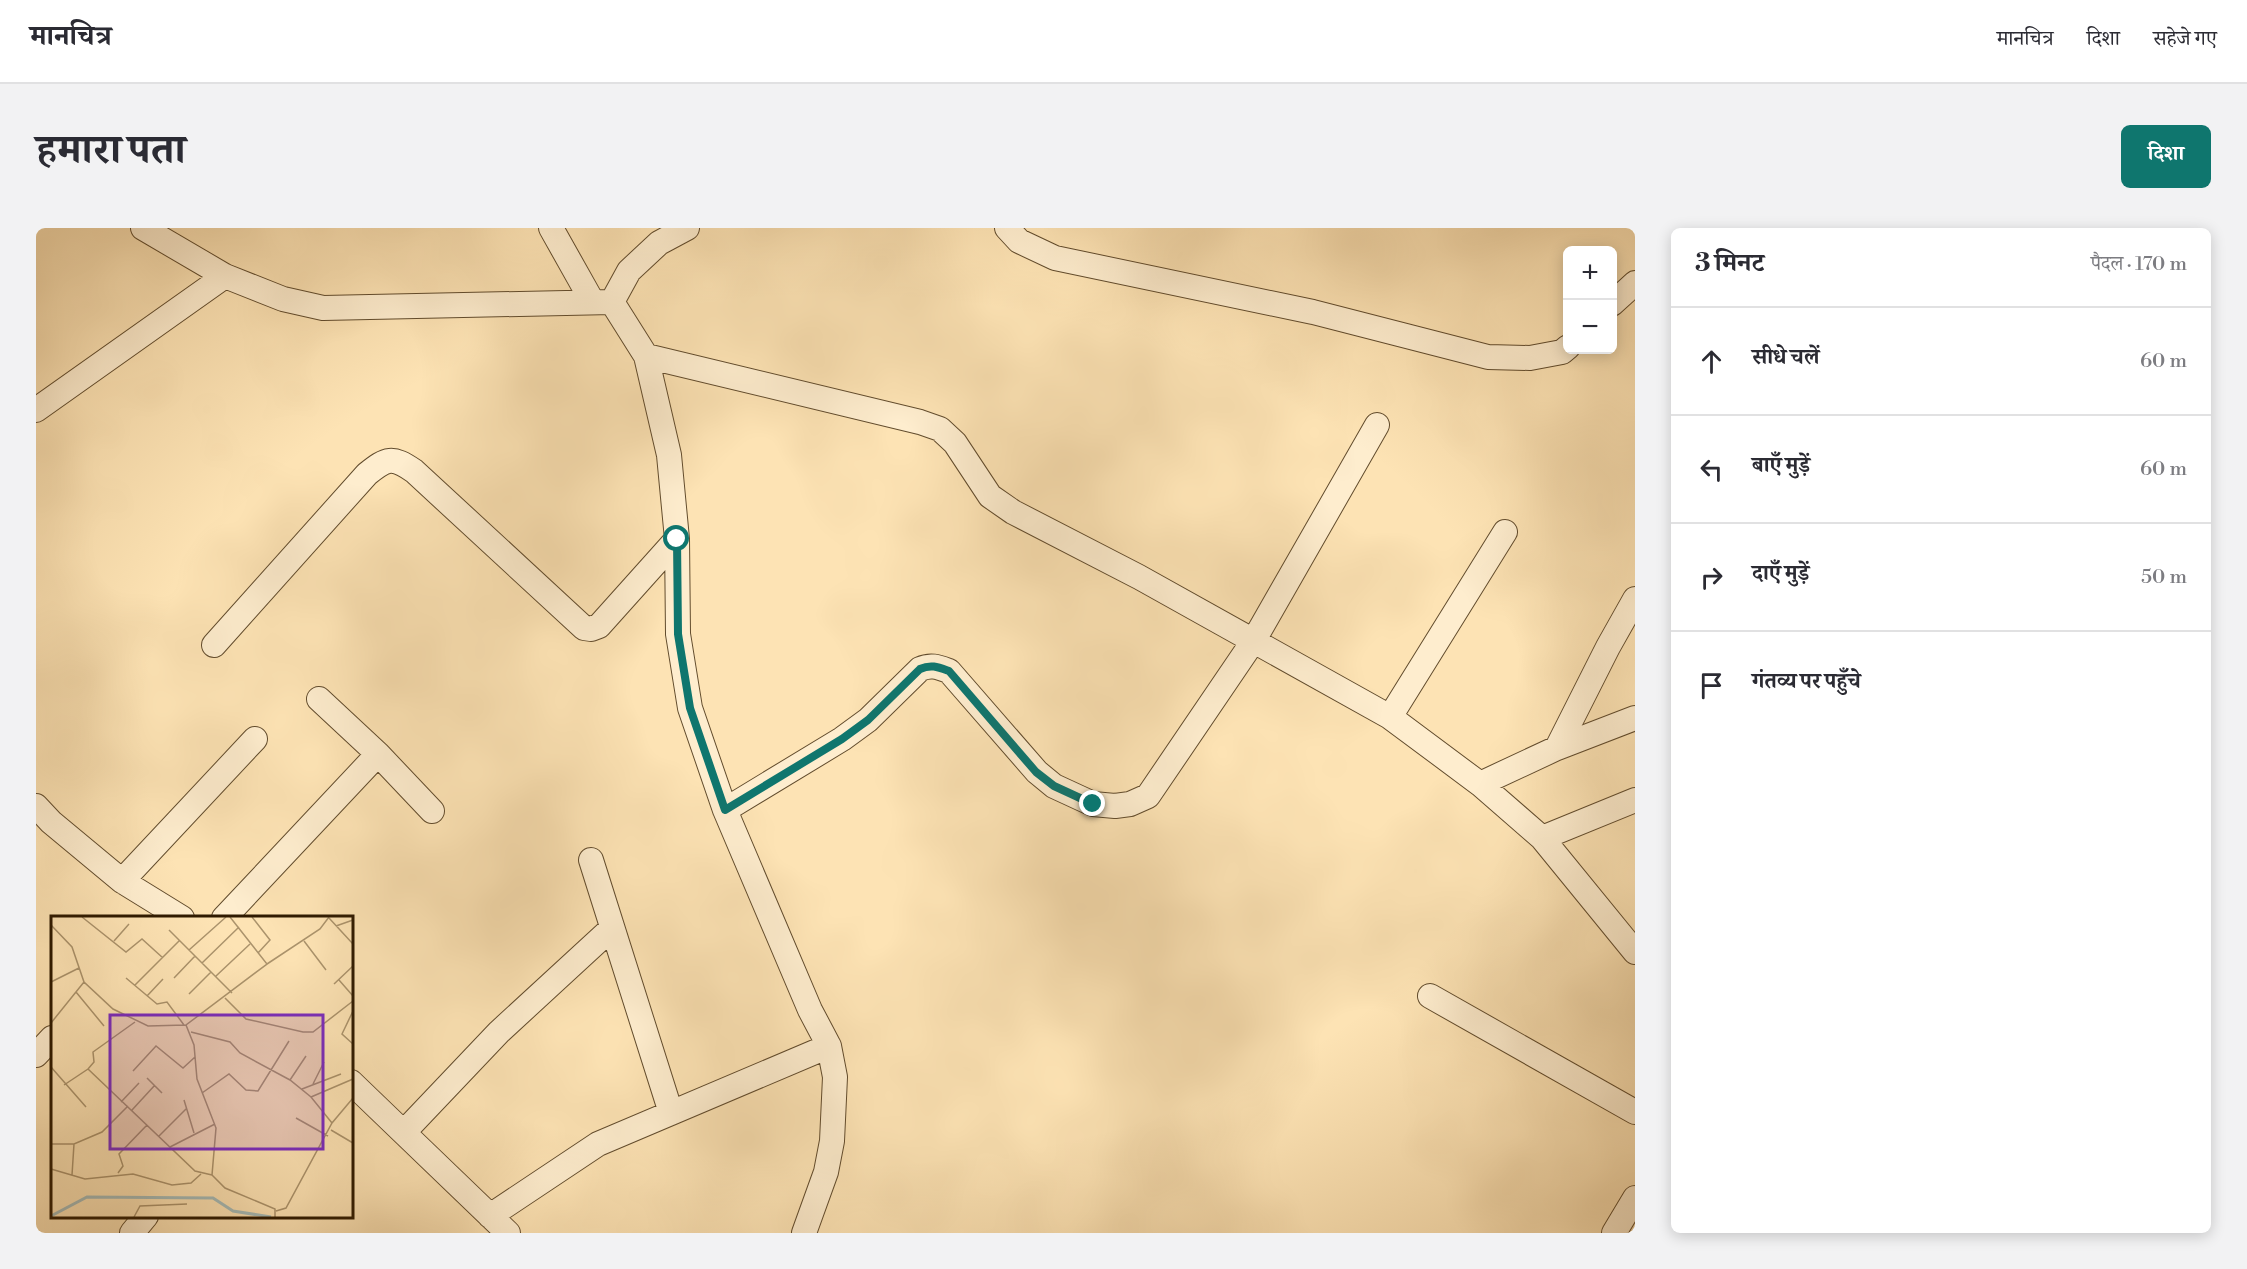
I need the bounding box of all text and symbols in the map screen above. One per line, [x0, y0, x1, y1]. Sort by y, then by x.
text: मानचित्र [30, 19, 112, 54]
text: मानचित्र [1997, 26, 2054, 52]
text: दिशा [2087, 26, 2120, 52]
text: सहेजे गए [2153, 26, 2217, 52]
text: हमारा पता [36, 124, 186, 177]
button: दिशा [2121, 125, 2211, 188]
map controls [1563, 246, 1617, 354]
button: + [1563, 246, 1617, 300]
text: 3 मिनट [1695, 247, 1764, 279]
text: पैदल · 170 m [2091, 252, 2187, 277]
button: − [1563, 300, 1617, 354]
text: सीधे चलें [1752, 344, 1819, 371]
icon: ahead [1695, 345, 1728, 378]
text: 60 m [2140, 349, 2187, 374]
text: बाएँ मुड़ें [1752, 452, 1810, 479]
icon: left [1695, 453, 1728, 486]
text: 60 m [2140, 457, 2187, 482]
route start [663, 525, 689, 551]
text: दाएँ मुड़ें [1752, 560, 1809, 587]
icon: right [1695, 561, 1728, 594]
text: 50 m [2141, 565, 2187, 590]
text: गंतव्य पर पहुँचे [1752, 668, 1861, 695]
icon: arrive [1695, 669, 1728, 702]
route end [1079, 790, 1105, 816]
inset map [51, 916, 352, 1218]

